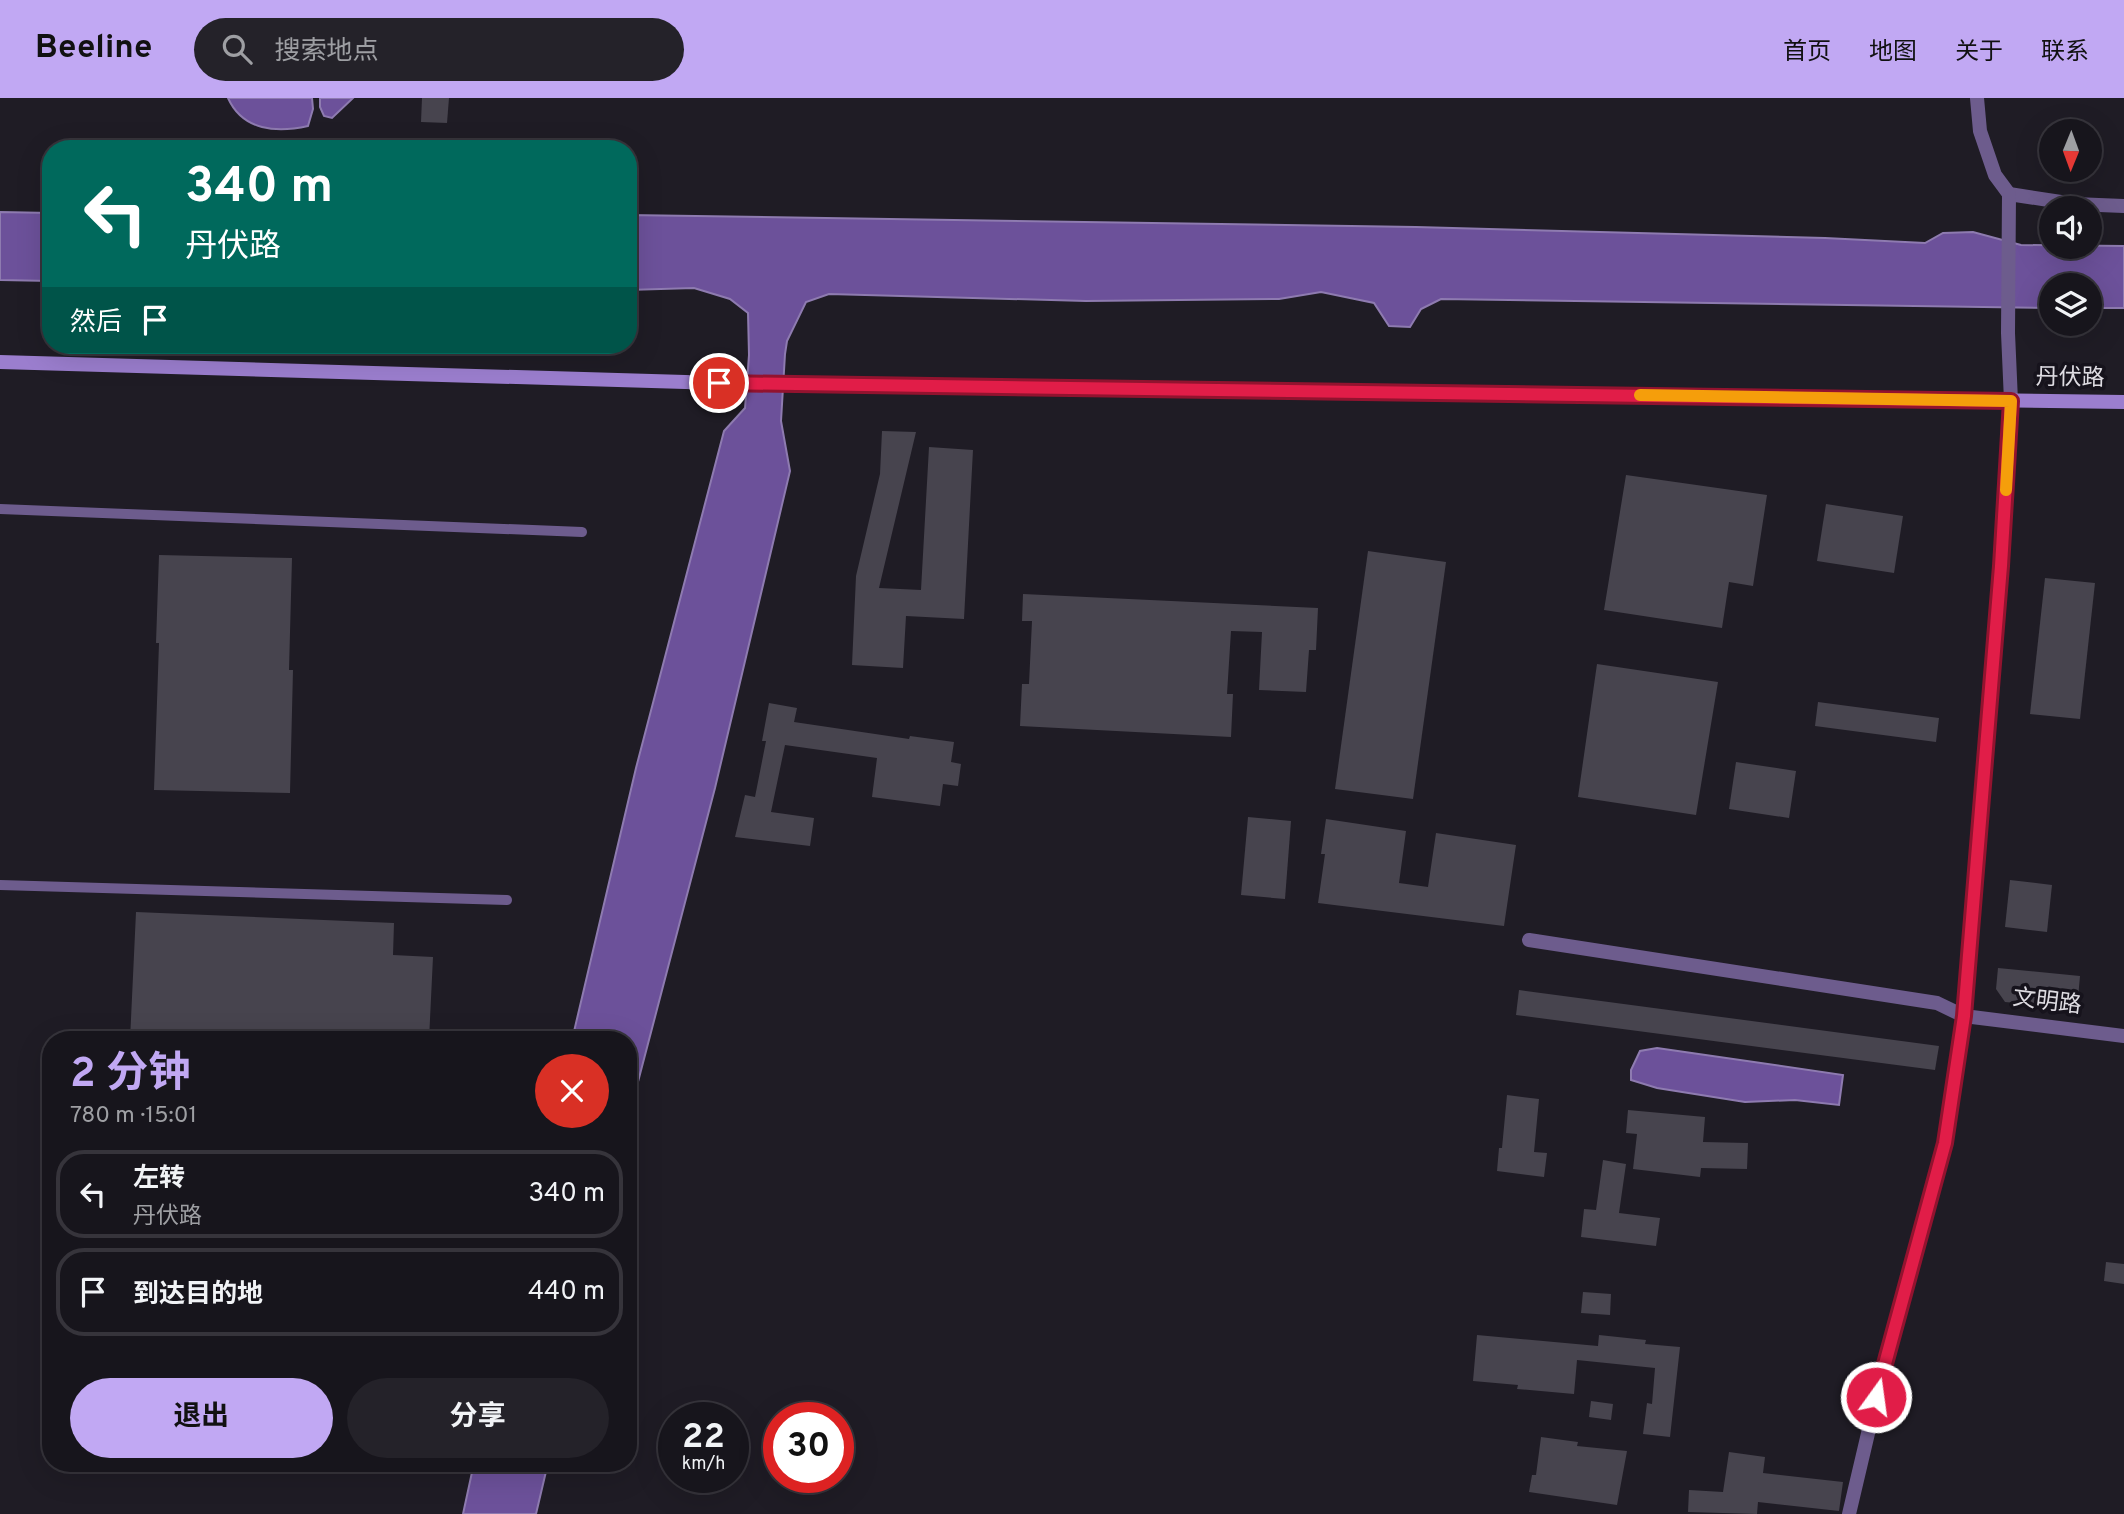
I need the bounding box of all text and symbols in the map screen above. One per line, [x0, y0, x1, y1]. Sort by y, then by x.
search box [194, 18, 684, 81]
text: Beeline [35, 28, 152, 70]
icon: search [218, 30, 256, 68]
text: 搜索地点 [274, 36, 378, 69]
text: 首页 [1783, 38, 1831, 68]
text: 地图 [1869, 38, 1917, 68]
text: 关于 [1955, 38, 2003, 68]
text: 联系 [2041, 38, 2089, 68]
north arrow [2039, 119, 2102, 182]
map controls [2039, 119, 2102, 336]
text: 340 m [185, 158, 333, 220]
icon: left [70, 168, 161, 259]
button: sound [2039, 196, 2102, 259]
text: 丹伏路 [185, 228, 281, 268]
button: layers [2039, 273, 2102, 336]
icon: arrive [136, 301, 174, 339]
text: 然后 [70, 307, 122, 340]
pin [689, 353, 749, 413]
icon: arrive [700, 364, 738, 402]
street label: 丹伏路 [2035, 364, 2105, 394]
street label: 文明路 [2011, 984, 2083, 1022]
text: 2 分钟 [70, 1049, 190, 1102]
button: close [535, 1054, 609, 1128]
text: 780 m · 15:01 [70, 1102, 197, 1131]
text: 左转 [133, 1163, 185, 1196]
icon: left [74, 1175, 112, 1213]
text: 340 m [528, 1178, 605, 1211]
text: 丹伏路 [133, 1203, 202, 1232]
icon: arrive [74, 1273, 112, 1311]
text: 440 m [528, 1276, 605, 1309]
text: 到达目的地 [133, 1279, 263, 1312]
position arrow [1839, 1360, 1913, 1434]
button: 退出 [70, 1378, 333, 1458]
button: 分享 [347, 1378, 609, 1458]
speed limit sign: 30 [763, 1402, 854, 1493]
text: 22 [682, 1416, 725, 1460]
text: km/h [682, 1453, 725, 1476]

